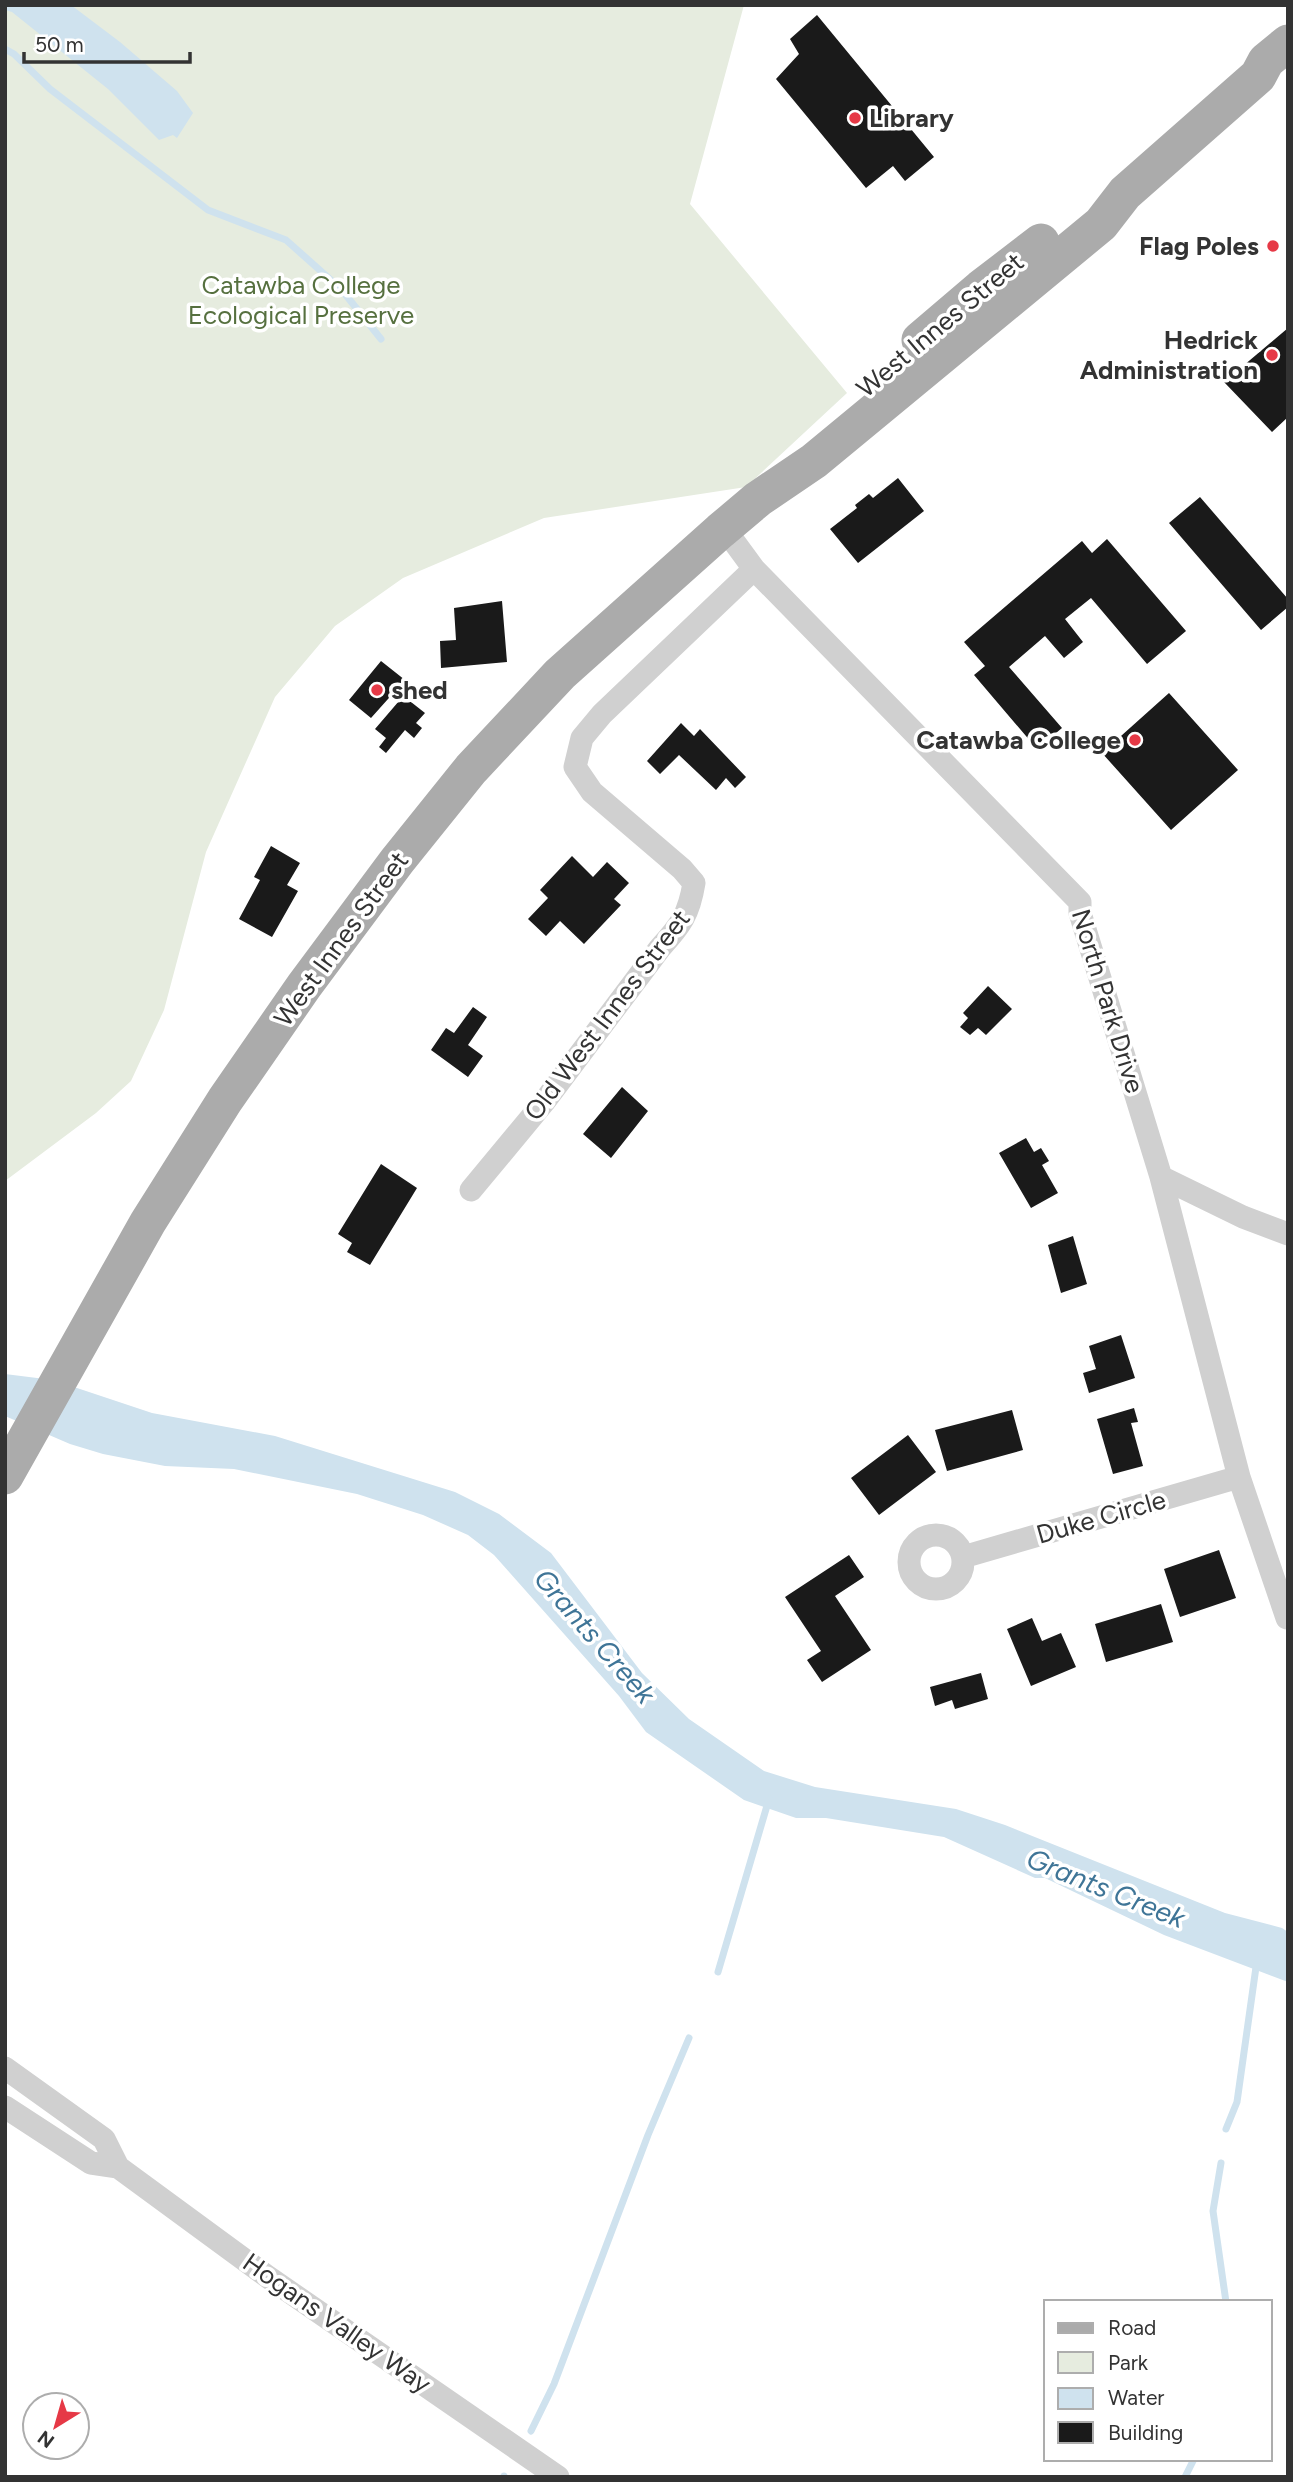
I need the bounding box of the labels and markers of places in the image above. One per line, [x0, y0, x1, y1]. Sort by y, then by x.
place label: Library [869, 102, 954, 134]
marker: Library [847, 110, 863, 126]
place label: Flag Poles [1139, 230, 1259, 262]
marker: Flag Poles [1265, 238, 1281, 254]
place label: Hedrick Administration [1080, 324, 1258, 386]
marker: Hedrick Administration [1264, 347, 1280, 363]
place label: shed [391, 674, 448, 706]
marker: shed [369, 682, 385, 698]
place label: Catawba College [916, 724, 1121, 756]
marker: Catawba College [1127, 732, 1143, 748]

